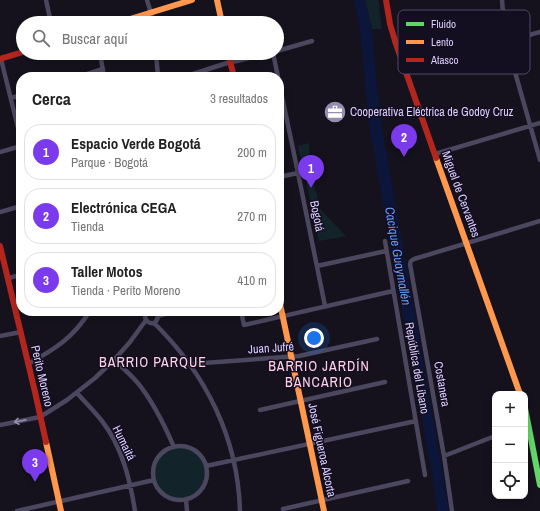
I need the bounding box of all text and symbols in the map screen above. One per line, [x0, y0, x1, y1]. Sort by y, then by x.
legend [398, 10, 530, 74]
search box [16, 16, 284, 60]
text: Fluido [431, 17, 456, 31]
icon: search [30, 27, 52, 49]
text: Buscar aquí [62, 28, 128, 49]
text: Lento [431, 35, 454, 49]
text: Atasco [430, 53, 459, 67]
text: Cerca [32, 87, 71, 110]
text: 3 resultados [210, 90, 268, 107]
office icon: Cooperativa Eléctrica de Godoy Cruz [322, 99, 348, 125]
place label: Cooperativa Eléctrica de Godoy Cruz [350, 104, 514, 120]
pin: 2 [391, 124, 417, 157]
text: Espacio Verde Bogotá [71, 133, 201, 154]
text: 1 [43, 144, 49, 161]
text: 200 m [237, 144, 267, 161]
street label: Miguel de Cervantes [438, 149, 484, 239]
text: Parque · Bogotá [71, 154, 148, 171]
pin: 1 [298, 155, 324, 188]
text: Electrónica CEGA [71, 197, 176, 218]
street label: Bogotá [306, 199, 328, 233]
water label: Cacique Guaymallén [381, 206, 415, 307]
text: 2 [43, 208, 49, 225]
text: 270 m [237, 208, 267, 225]
text: Tienda [71, 218, 104, 235]
text: Taller Motos [71, 261, 143, 282]
text: 3 [43, 272, 49, 289]
text: 410 m [237, 272, 267, 289]
text: Tienda · Perito Moreno [71, 282, 180, 299]
street label: República del Líbano [401, 321, 433, 415]
your location [304, 328, 324, 348]
street label: Juan Jufré [248, 338, 294, 358]
street label: Perito Moreno [27, 344, 57, 408]
district label: BARRIO PARQUE [99, 353, 207, 371]
district label: BARRIO JARDÍN BANCARIO [268, 357, 370, 391]
street label: Costanera [430, 360, 454, 408]
map controls [492, 391, 528, 499]
button: + [492, 391, 528, 427]
street label: José Figueroa Alcorta [304, 402, 340, 499]
one-way arrow [14, 417, 27, 425]
street label: Humaitá [109, 423, 140, 464]
button: − [492, 427, 528, 463]
pin: 3 [22, 449, 48, 482]
button: locate [492, 463, 528, 499]

